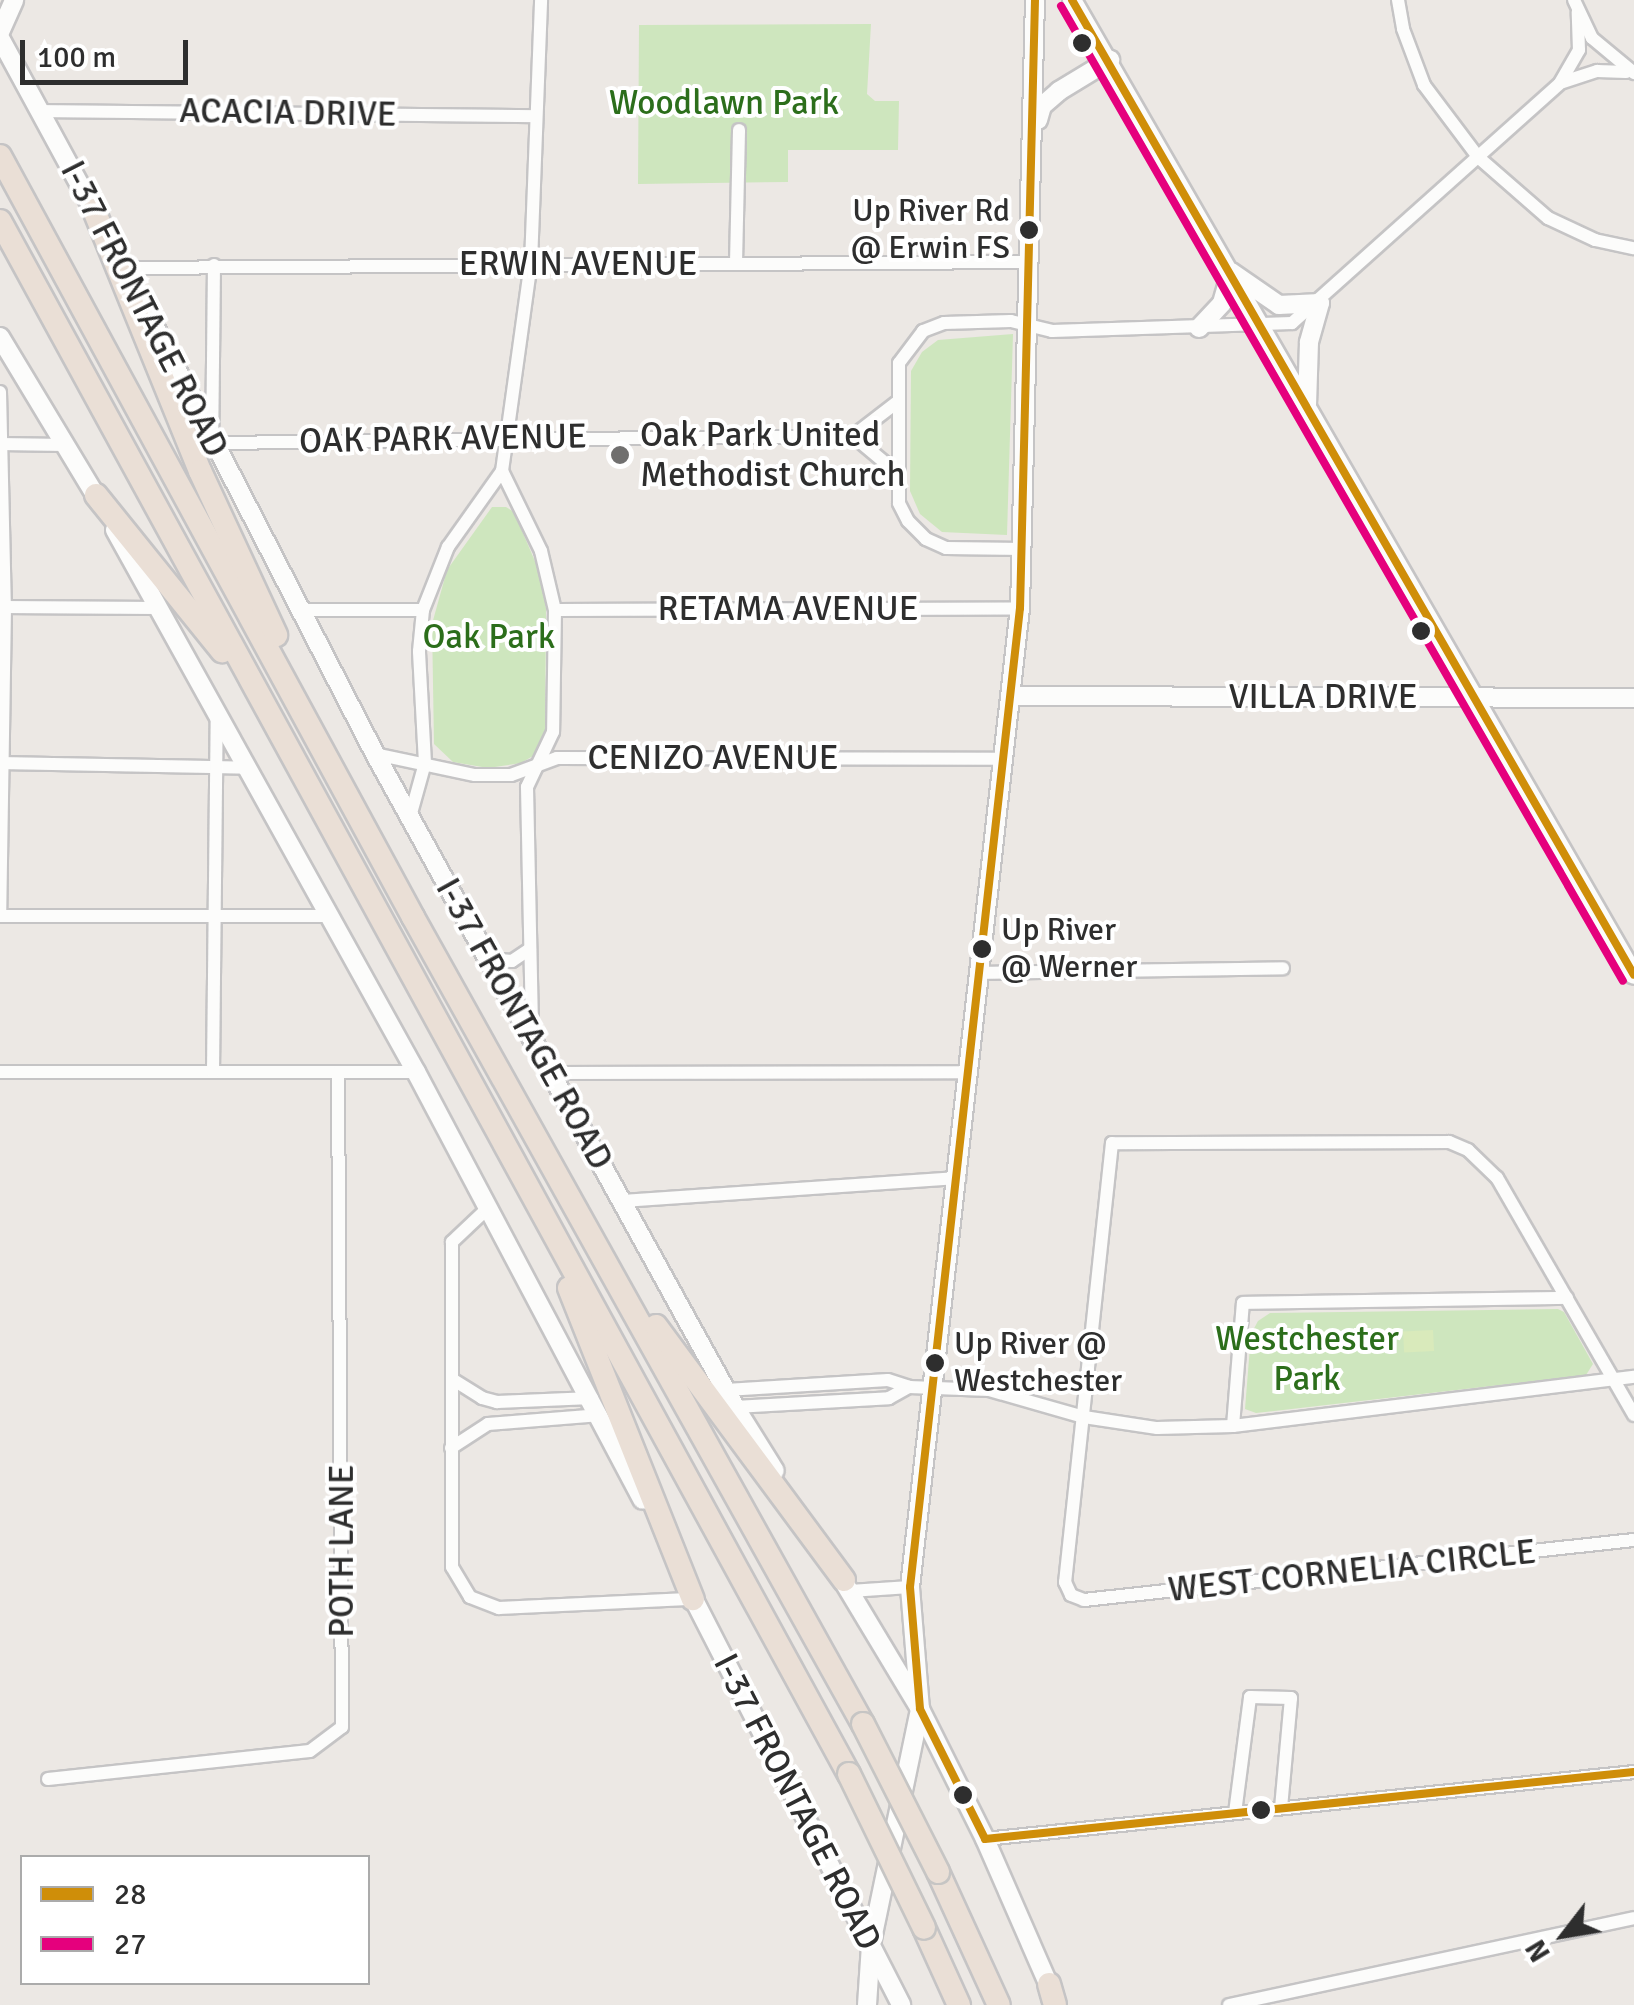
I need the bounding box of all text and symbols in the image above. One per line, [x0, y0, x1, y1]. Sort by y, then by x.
scale bar [25, 20, 192, 82]
unlabelled marker [1072, 33, 1092, 53]
text: 100 m [37, 39, 116, 76]
park label: Woodlawn Park [609, 82, 839, 124]
street label: ACACIA DRIVE [179, 90, 397, 136]
street label: I-37 FRONTAGE ROAD [51, 154, 237, 464]
place label: Up River Rd @ Erwin FS [851, 193, 1010, 268]
marker: Up River Rd @ Erwin FS [1019, 220, 1039, 240]
street label: ERWIN AVENUE [459, 243, 697, 285]
place label: Oak Park United Methodist Church [640, 414, 906, 496]
street label: OAK PARK AVENUE [299, 415, 587, 463]
marker: Oak Park United Methodist Church [609, 444, 631, 466]
street label: RETAMA AVENUE [657, 588, 919, 630]
park label: Oak Park [423, 616, 555, 658]
unlabelled marker [1411, 621, 1431, 641]
street label: VILLA DRIVE [1228, 676, 1418, 718]
street label: CENIZO AVENUE [587, 737, 839, 779]
street label: I-37 FRONTAGE ROAD [426, 871, 622, 1177]
place label: Up River @ Werner [1001, 912, 1137, 987]
marker: Up River @ Werner [972, 939, 992, 959]
park label: Westchester Park [1215, 1318, 1399, 1400]
place label: Up River @ Westchester [954, 1326, 1122, 1401]
marker: Up River @ Westchester [925, 1353, 945, 1373]
street label: POTH LANE [321, 1464, 363, 1638]
street label: WEST CORNELIA CIRCLE [1166, 1531, 1538, 1611]
street label: I-37 FRONTAGE ROAD [704, 1647, 890, 1957]
unlabelled marker [953, 1785, 973, 1805]
unlabelled marker [1251, 1800, 1271, 1820]
legend [20, 1855, 370, 1985]
text: 28 [114, 1876, 146, 1913]
north arrow [1514, 1885, 1614, 1985]
text: 27 [114, 1926, 146, 1963]
text: N [1519, 1933, 1558, 1968]

